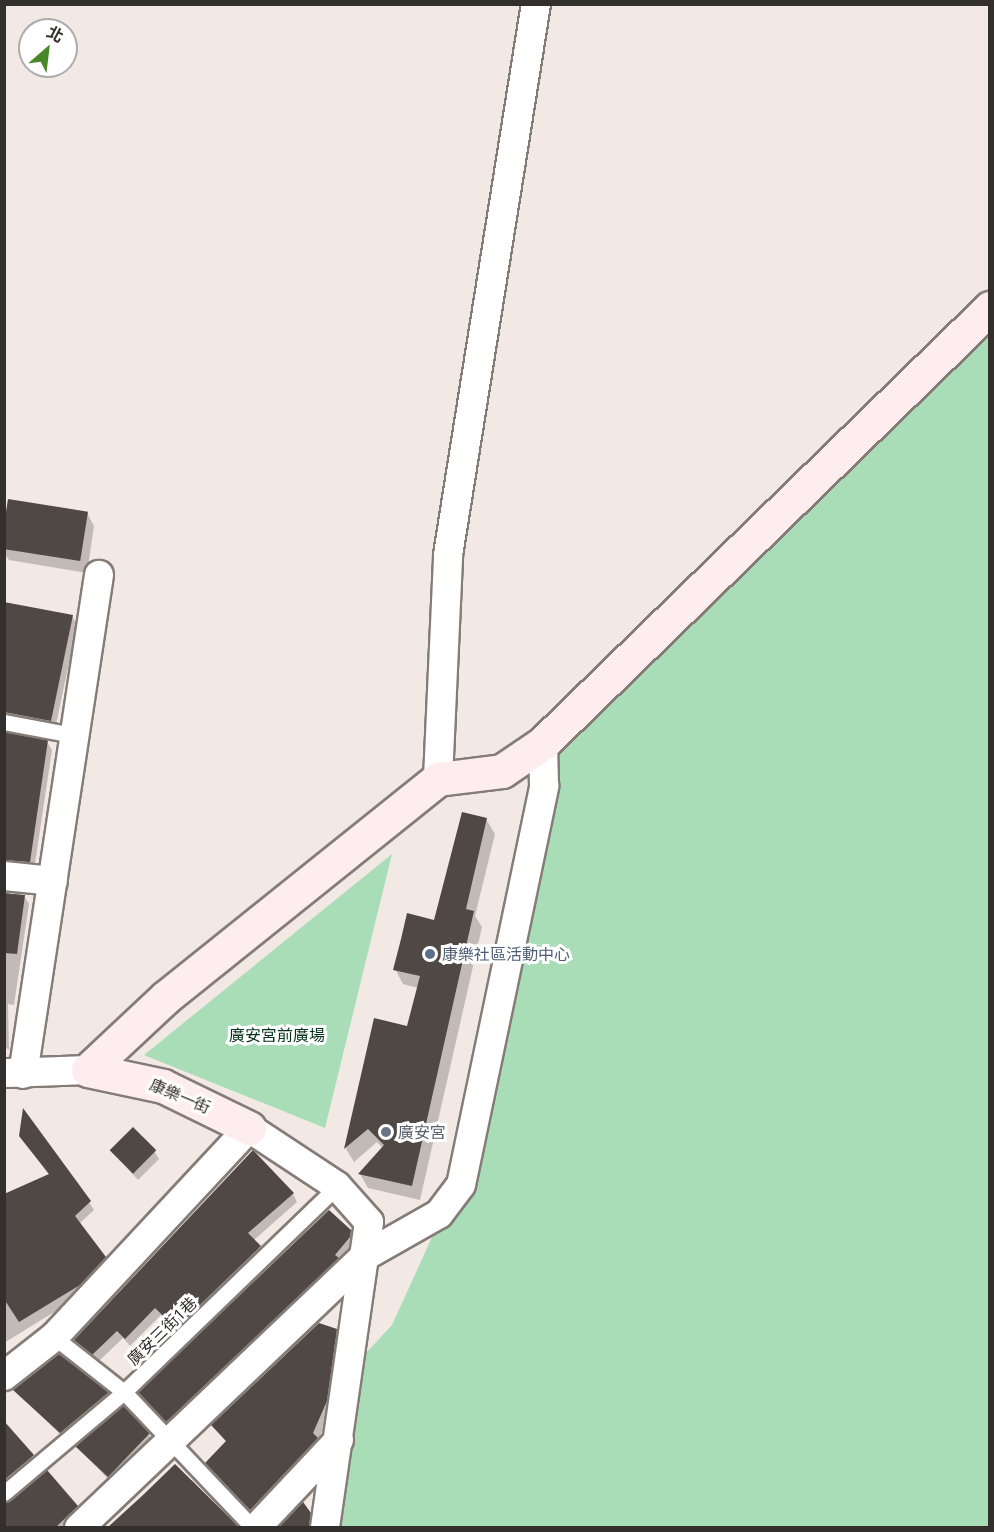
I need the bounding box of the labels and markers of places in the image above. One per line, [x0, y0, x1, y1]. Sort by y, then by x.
place label: 康樂社區活動中心 [442, 944, 570, 964]
marker: 康樂社區活動中心 [423, 947, 437, 961]
place label: 廣安宮 [398, 1122, 446, 1142]
marker: 廣安宮 [379, 1125, 393, 1139]

